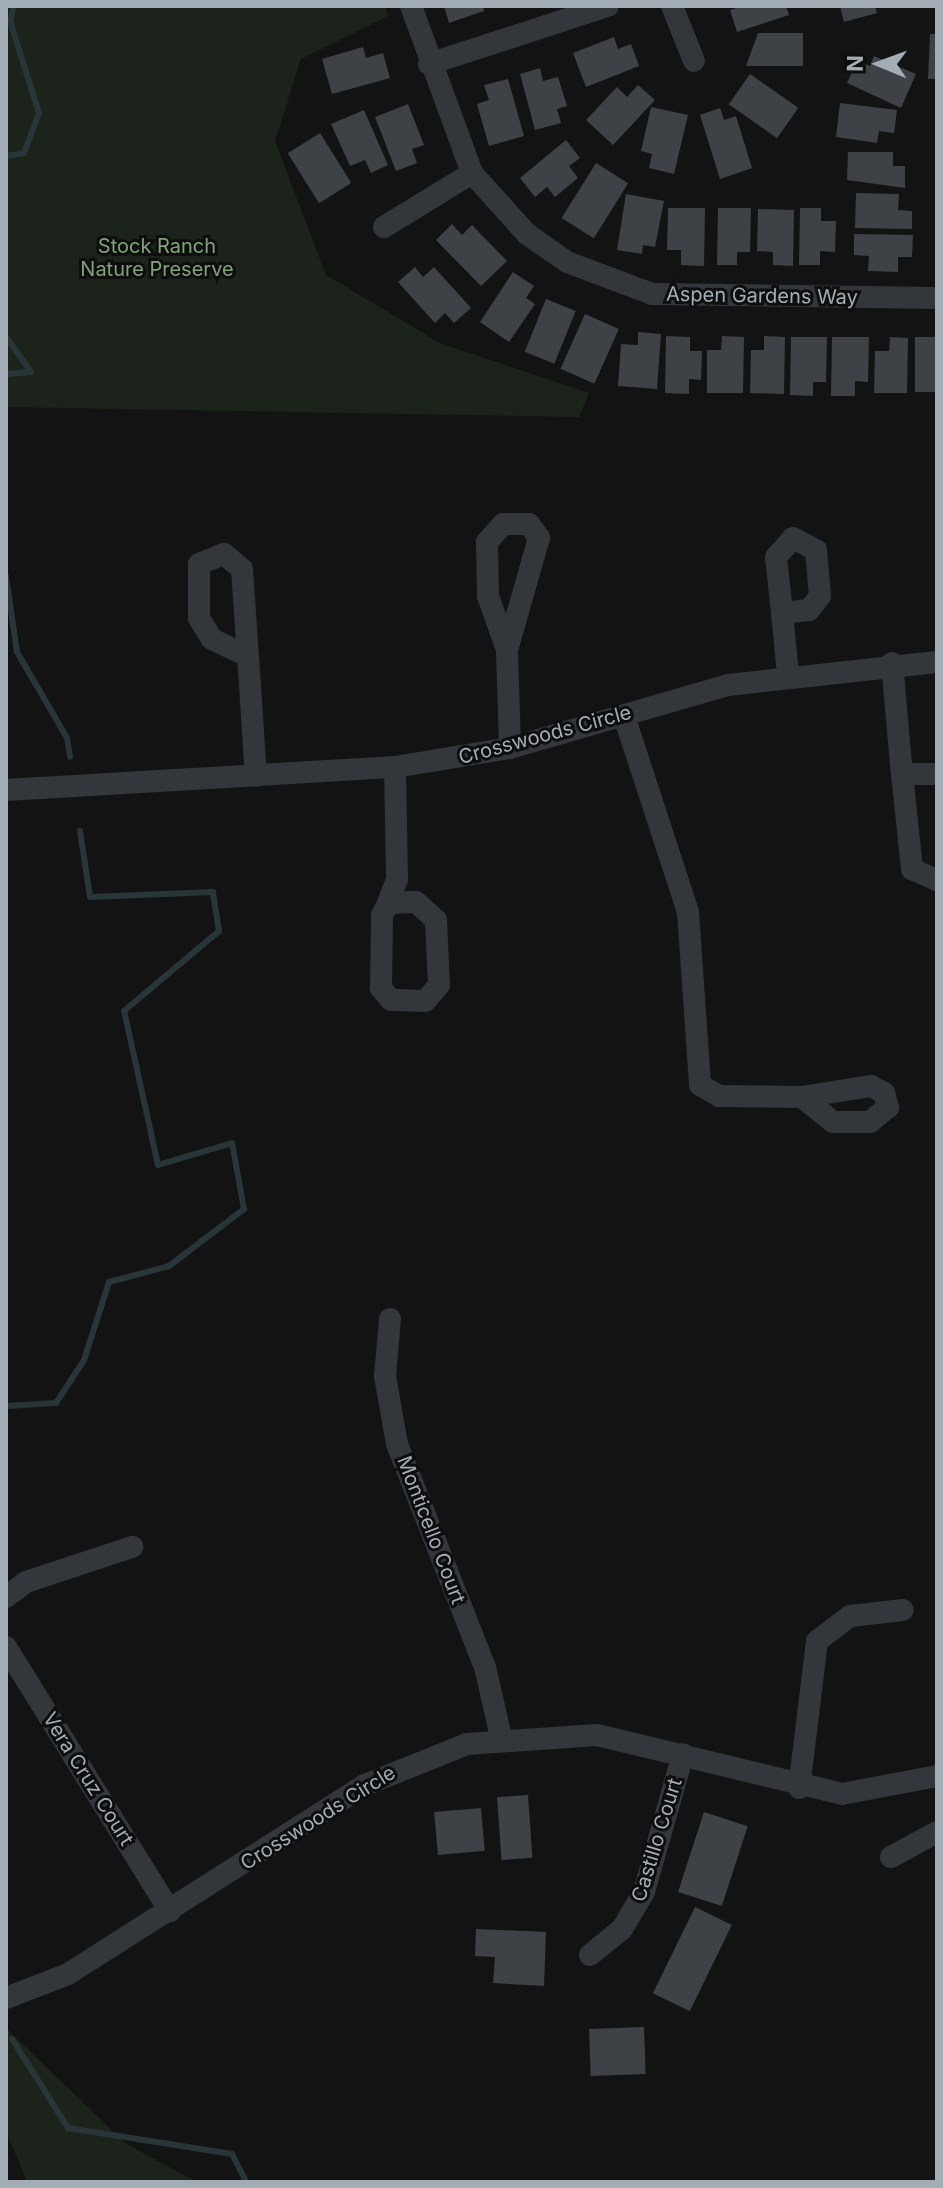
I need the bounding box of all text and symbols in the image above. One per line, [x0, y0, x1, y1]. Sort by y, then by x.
north arrow [839, 24, 919, 104]
text: N [842, 55, 868, 72]
park label: Stock Ranch Nature Preserve [80, 235, 234, 282]
street label: Aspen Gardens Way [666, 282, 858, 310]
street label: Crosswoods Circle [456, 700, 634, 770]
street label: Monticello Court [392, 1453, 470, 1607]
street label: Vera Cruz Court [37, 1708, 139, 1850]
street label: Crosswoods Circle [236, 1761, 400, 1875]
street label: Castillo Court [627, 1775, 687, 1905]

